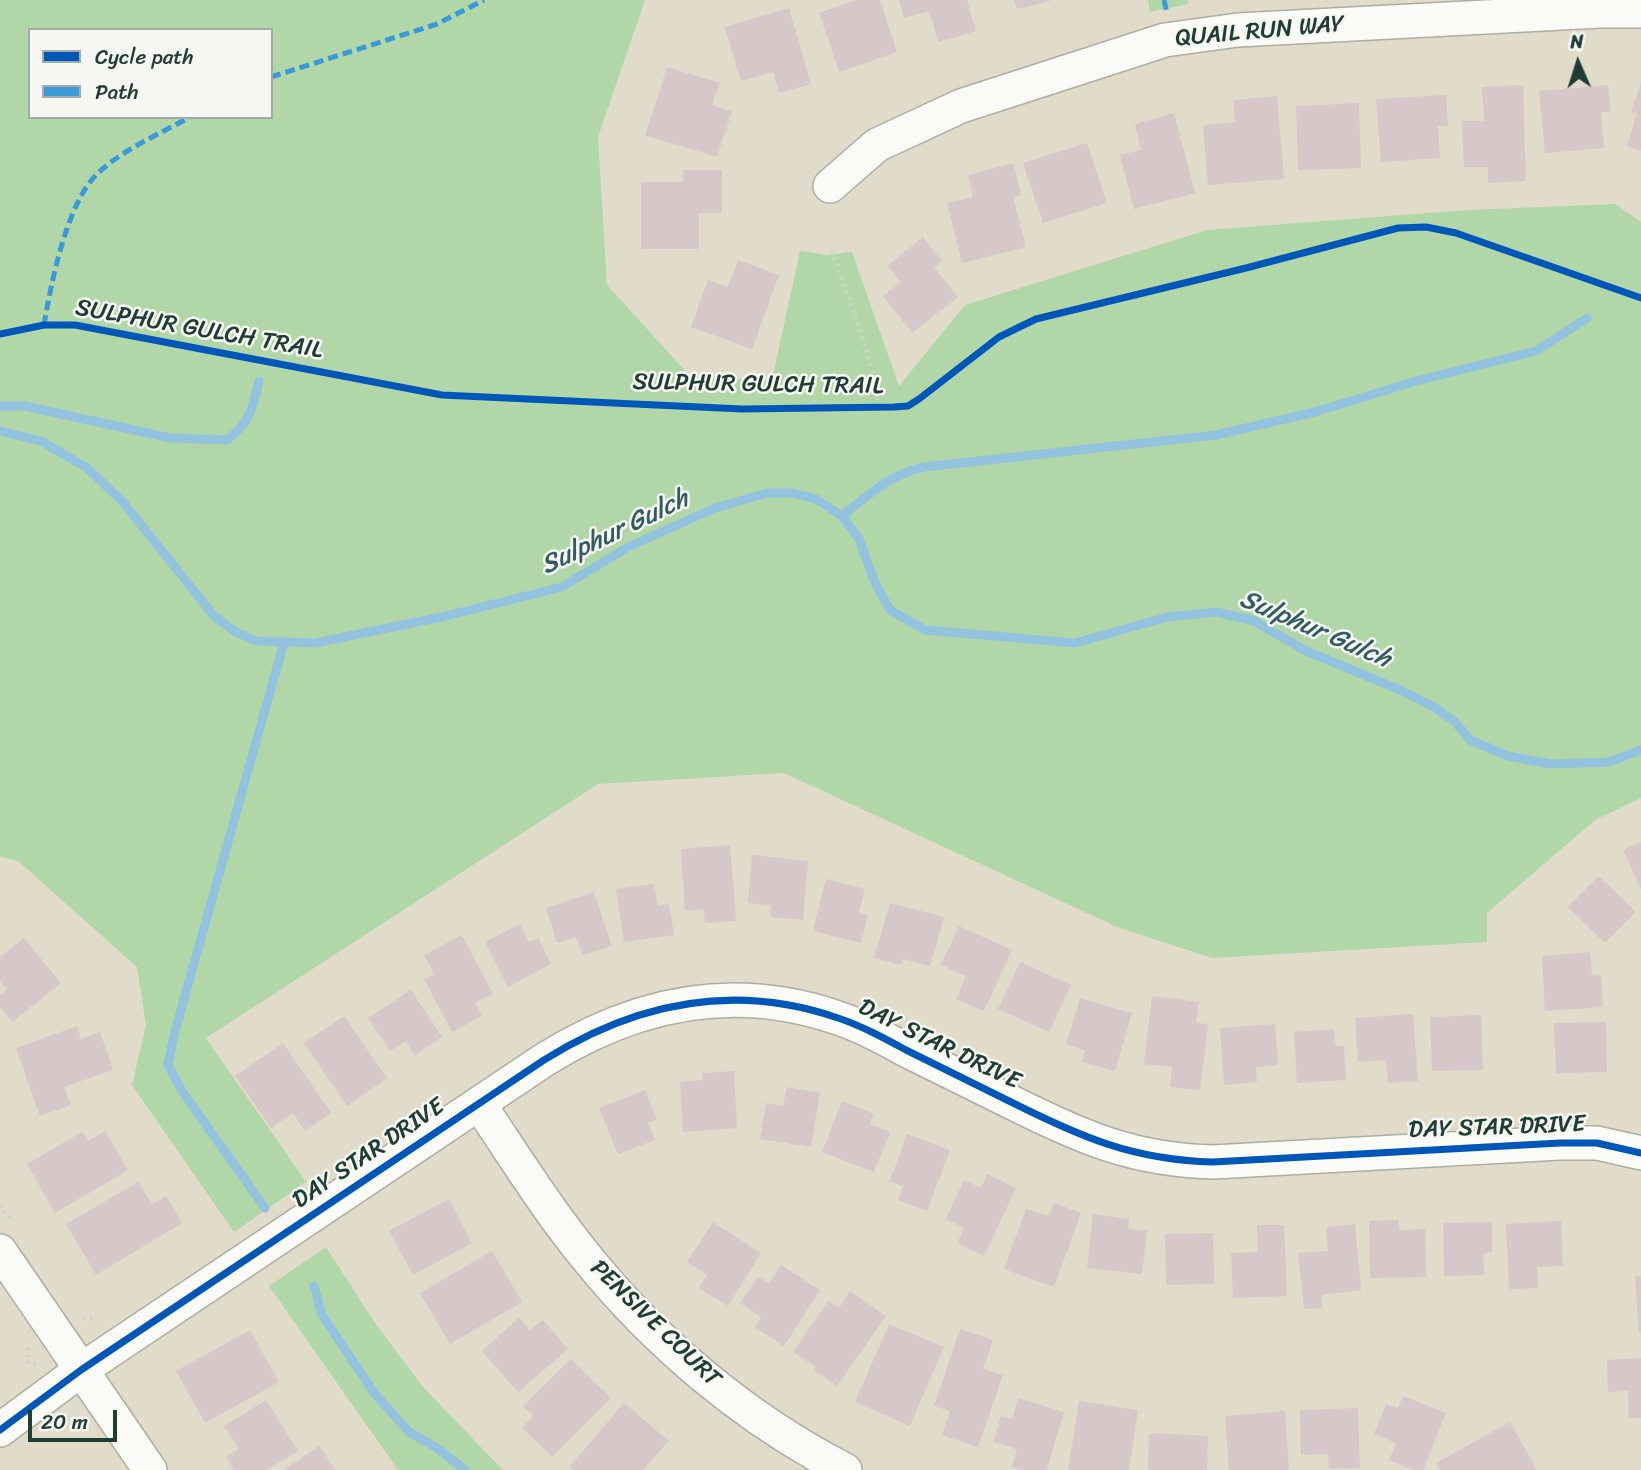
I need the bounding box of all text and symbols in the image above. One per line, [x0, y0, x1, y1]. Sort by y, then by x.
street label: QUAIL RUN WAY [1174, 10, 1346, 54]
text: N [1569, 25, 1584, 58]
legend [28, 28, 273, 119]
north arrow [1543, 28, 1613, 98]
text: Cycle path [95, 38, 194, 76]
text: Path [95, 73, 138, 111]
street label: SULPHUR GULCH TRAIL [73, 294, 325, 366]
street label: SULPHUR GULCH TRAIL [632, 368, 884, 402]
water label: Sulphur Gulch [536, 484, 694, 582]
water label: Sulphur Gulch [1235, 584, 1395, 676]
street label: DAY STAR DRIVE [853, 993, 1025, 1097]
street label: DAY STAR DRIVE [288, 1093, 450, 1215]
street label: DAY STAR DRIVE [1408, 1111, 1586, 1145]
street label: PENSIVE COURT [584, 1254, 726, 1394]
scale bar [32, 1396, 121, 1440]
text: 20 m [41, 1403, 88, 1441]

